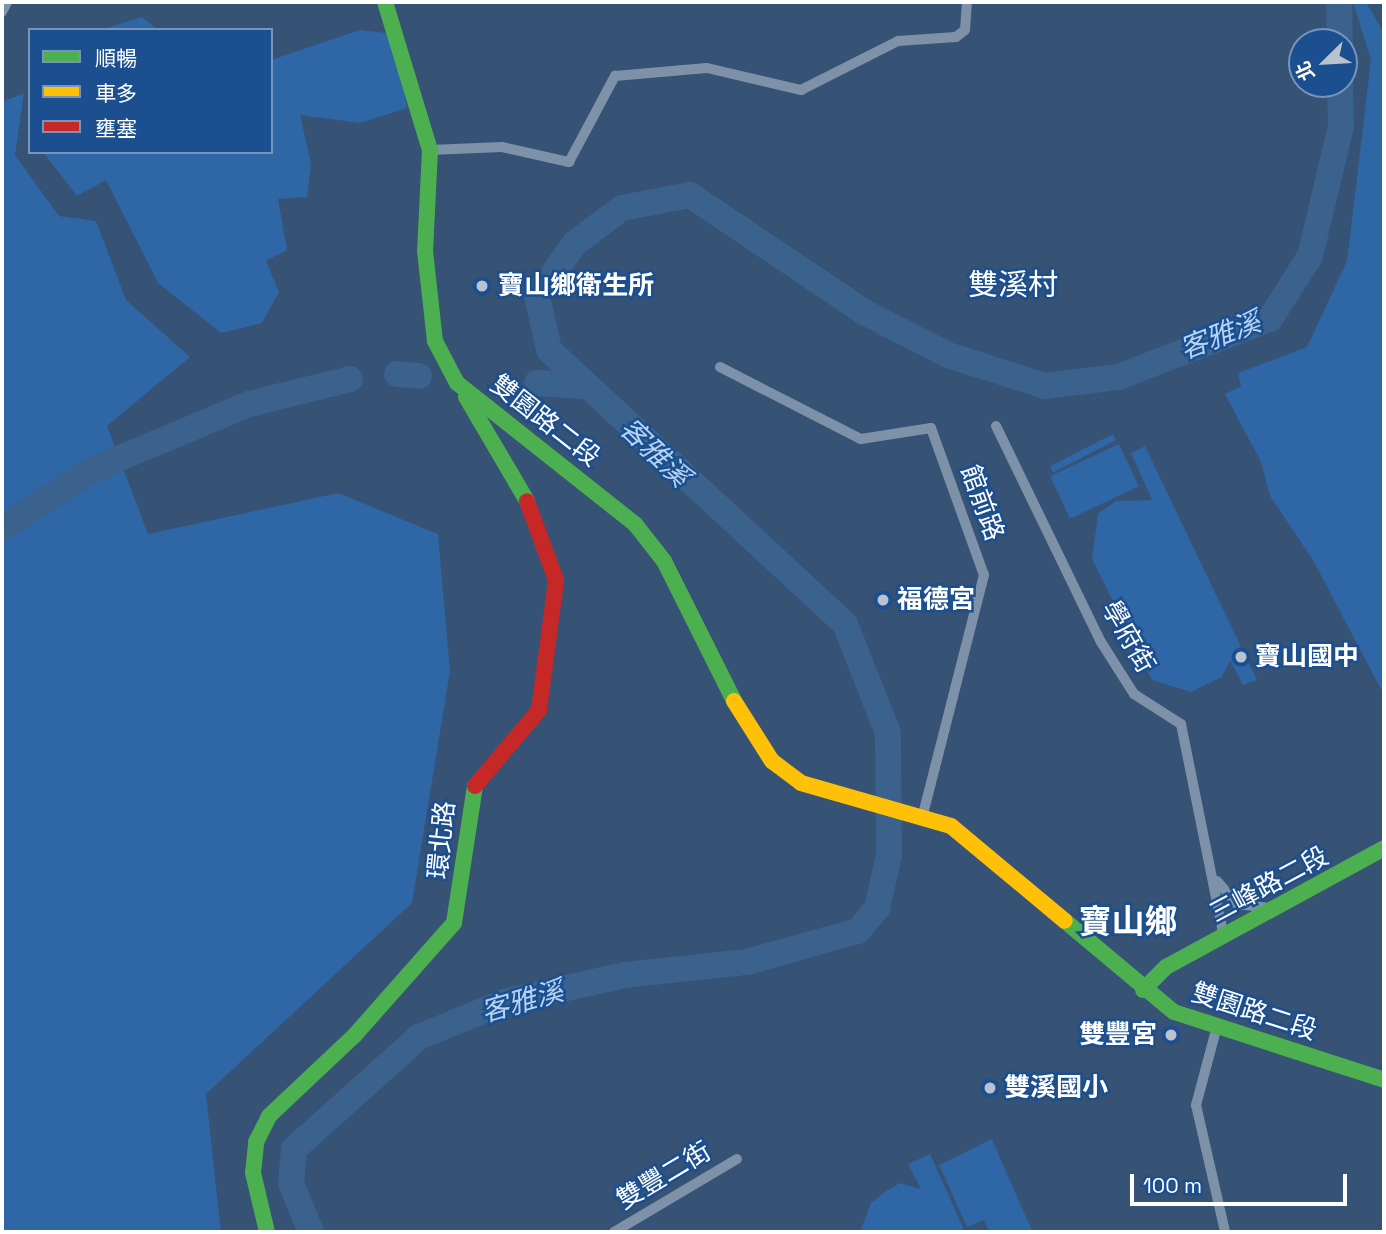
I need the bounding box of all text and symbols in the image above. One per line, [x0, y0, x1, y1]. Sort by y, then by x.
legend [28, 28, 273, 154]
north arrow [1288, 28, 1358, 98]
text: 順暢 [95, 45, 137, 72]
text: 北 [1290, 57, 1320, 85]
text: 車多 [95, 80, 137, 107]
text: 壅塞 [95, 115, 137, 142]
district label: 雙溪村 [968, 267, 1058, 303]
place label: 寶山鄉衛生所 [498, 270, 654, 302]
marker: 寶山鄉衛生所 [472, 276, 492, 296]
water label: 客雅溪 [1175, 304, 1265, 366]
street label: 雙園路二段 [484, 369, 606, 473]
water label: 客雅溪 [613, 411, 697, 493]
street label: 館前路 [954, 461, 1010, 545]
place label: 福德宮 [897, 584, 975, 616]
marker: 福德宮 [875, 592, 891, 608]
street label: 學府街 [1095, 595, 1161, 679]
place label: 寶山國中 [1255, 641, 1359, 673]
marker: 寶山國中 [1233, 649, 1249, 665]
street label: 環北路 [422, 800, 462, 880]
street label: 三峰路二段 [1204, 841, 1334, 929]
district label: 寶山鄉 [1079, 903, 1177, 943]
water label: 客雅溪 [477, 973, 567, 1029]
street label: 雙園路二段 [1187, 977, 1321, 1047]
place label: 雙豐宮 [1079, 1019, 1157, 1051]
marker: 雙豐宮 [1163, 1027, 1179, 1043]
place label: 雙溪國小 [1004, 1072, 1108, 1104]
marker: 雙溪國小 [982, 1080, 998, 1096]
street label: 雙豐二街 [611, 1136, 717, 1216]
scale bar [1134, 1160, 1351, 1204]
text: 100 m [1143, 1172, 1202, 1199]

